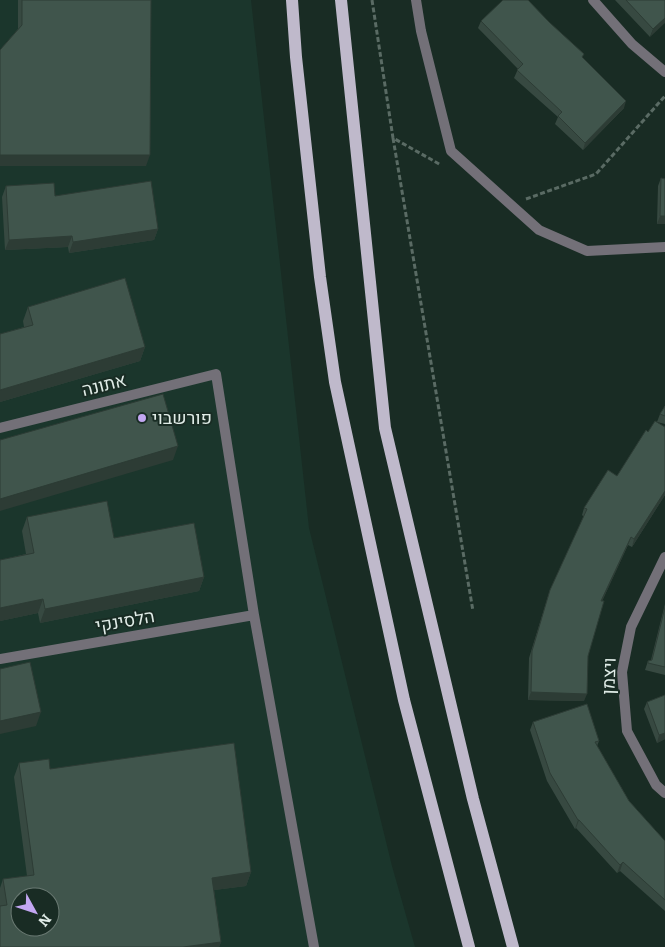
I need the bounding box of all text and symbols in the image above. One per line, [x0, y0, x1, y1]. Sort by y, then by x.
street label: אתונה [79, 369, 129, 401]
place label: פורשבוי [152, 407, 212, 429]
marker: פורשבוי [136, 412, 148, 424]
street label: הלסינקי [94, 605, 156, 637]
street label: ויצמן [597, 657, 621, 695]
north arrow [10, 887, 60, 937]
text: N [34, 910, 55, 930]

